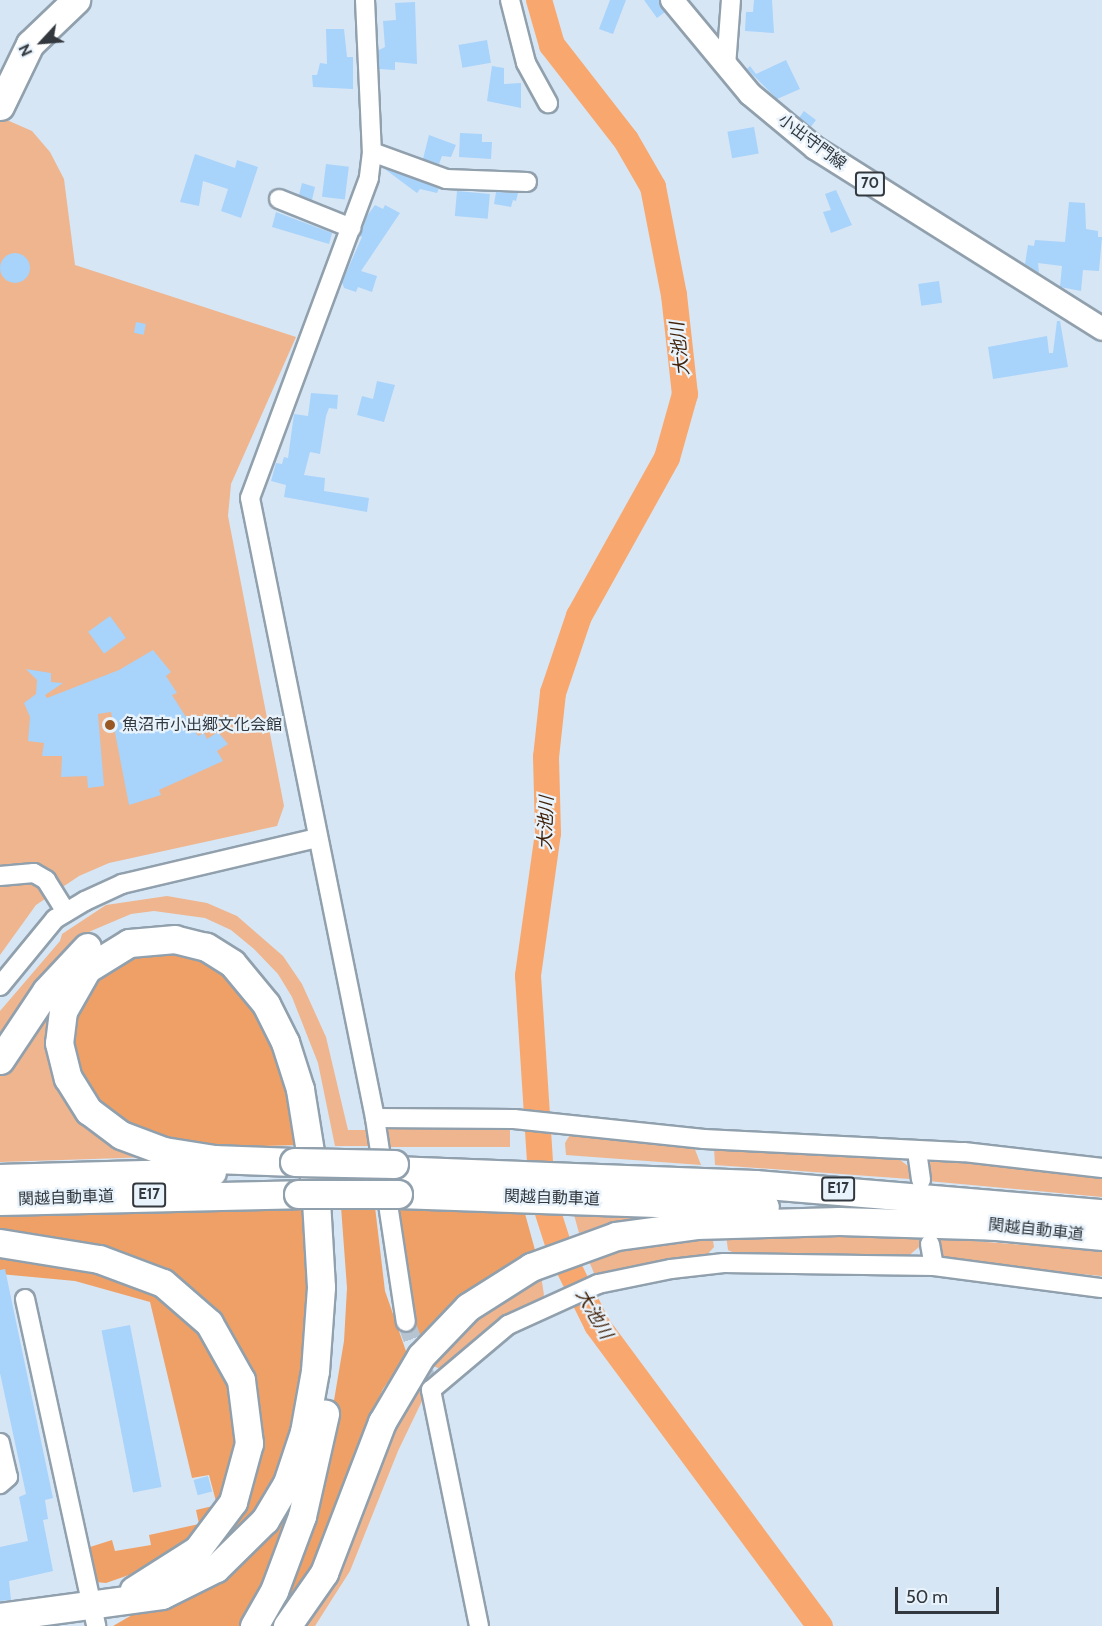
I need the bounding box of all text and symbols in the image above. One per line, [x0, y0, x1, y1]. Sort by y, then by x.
north arrow [12, 12, 72, 72]
text: N [14, 41, 36, 59]
street label: 小出守門線 [774, 110, 850, 174]
road number: 70 [854, 172, 886, 196]
water label: 大池川 [666, 321, 694, 377]
place label: 魚沼市小出郷文化会館 [122, 715, 282, 735]
marker: 魚沼市小出郷文化会館 [103, 718, 117, 732]
water label: 大池川 [534, 796, 558, 850]
road number: E17 [820, 1177, 856, 1201]
road number: E17 [131, 1183, 167, 1207]
street label: 関越自動車道 [18, 1187, 114, 1209]
street label: 関越自動車道 [504, 1187, 600, 1209]
street label: 関越自動車道 [987, 1215, 1085, 1245]
water label: 大池川 [571, 1285, 617, 1343]
scale bar [898, 1575, 1002, 1613]
text: 50 m [906, 1586, 948, 1608]

